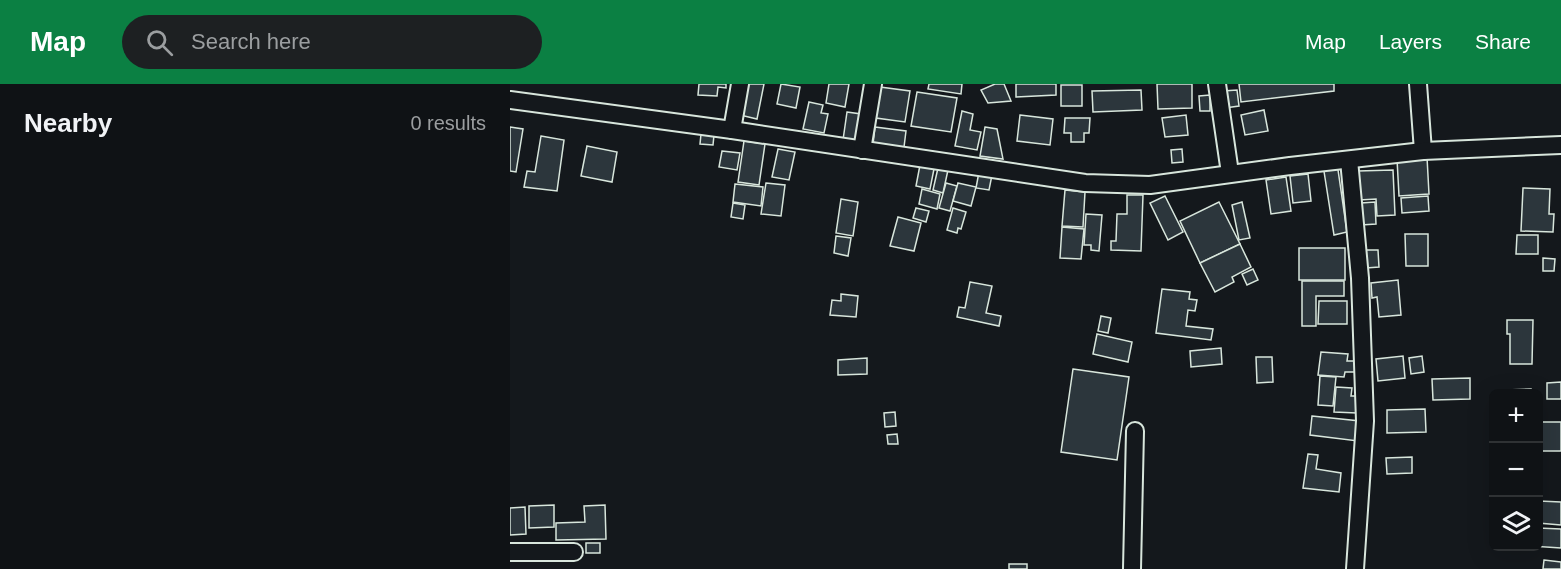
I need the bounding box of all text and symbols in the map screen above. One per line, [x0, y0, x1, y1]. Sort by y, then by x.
search box [122, 15, 542, 69]
text: Map [30, 26, 86, 57]
icon: search [143, 26, 176, 59]
text: Search here [191, 29, 311, 54]
text: Map [1305, 30, 1346, 53]
text: Layers [1379, 30, 1442, 53]
text: Share [1475, 30, 1531, 53]
text: Nearby [24, 108, 112, 138]
text: 0 results [410, 112, 486, 134]
map controls [1489, 389, 1543, 551]
button: + [1489, 389, 1543, 443]
button: − [1489, 443, 1543, 497]
button: layers [1489, 497, 1543, 551]

